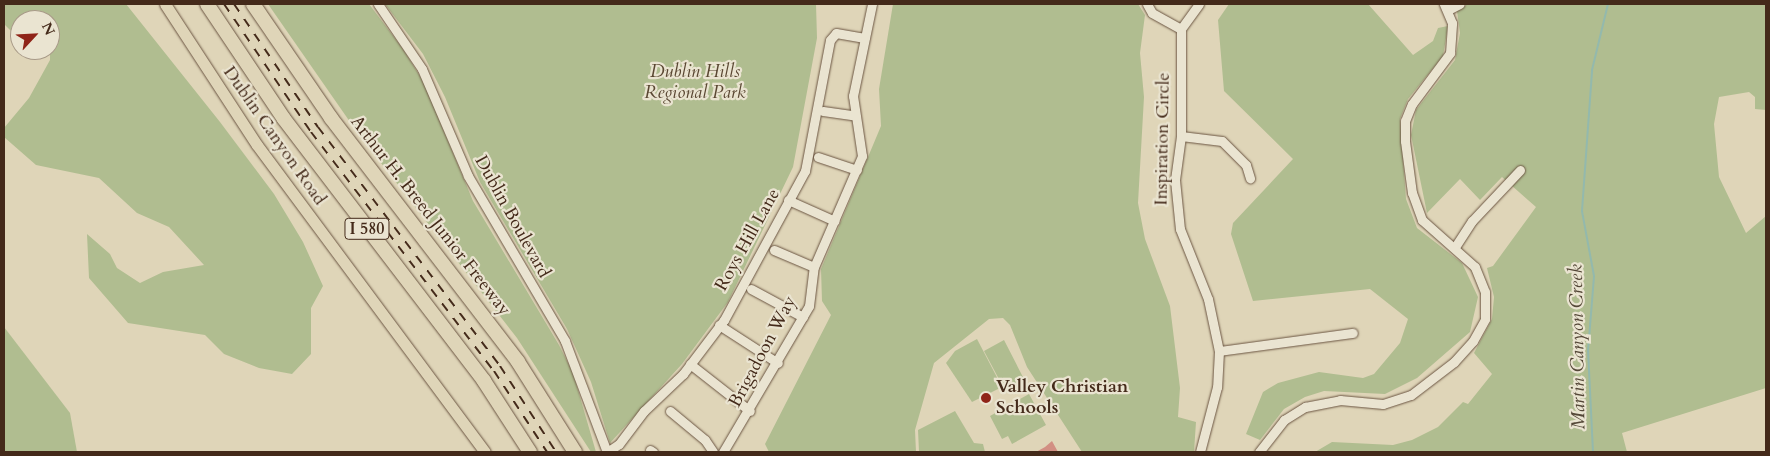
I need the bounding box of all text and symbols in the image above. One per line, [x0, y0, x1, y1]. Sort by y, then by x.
north arrow [10, 10, 60, 60]
text: N [37, 19, 59, 38]
street label: Dublin Canyon Road [218, 62, 330, 210]
park label: Dublin Hills Regional Park [644, 62, 746, 104]
street label: Inspiration Circle [1151, 72, 1175, 206]
street label: Arthur H. Breed Junior Freeway [345, 112, 515, 320]
street label: Dublin Boulevard [469, 152, 555, 282]
street label: Roys Hill Lane [711, 185, 785, 295]
road number: I 580 [343, 215, 391, 242]
water label: Martin Canyon Creek [1565, 264, 1591, 430]
street label: Brigadoon Way [725, 293, 801, 411]
place label: Valley Christian Schools [996, 377, 1128, 419]
marker: Valley Christian Schools [980, 392, 992, 404]

